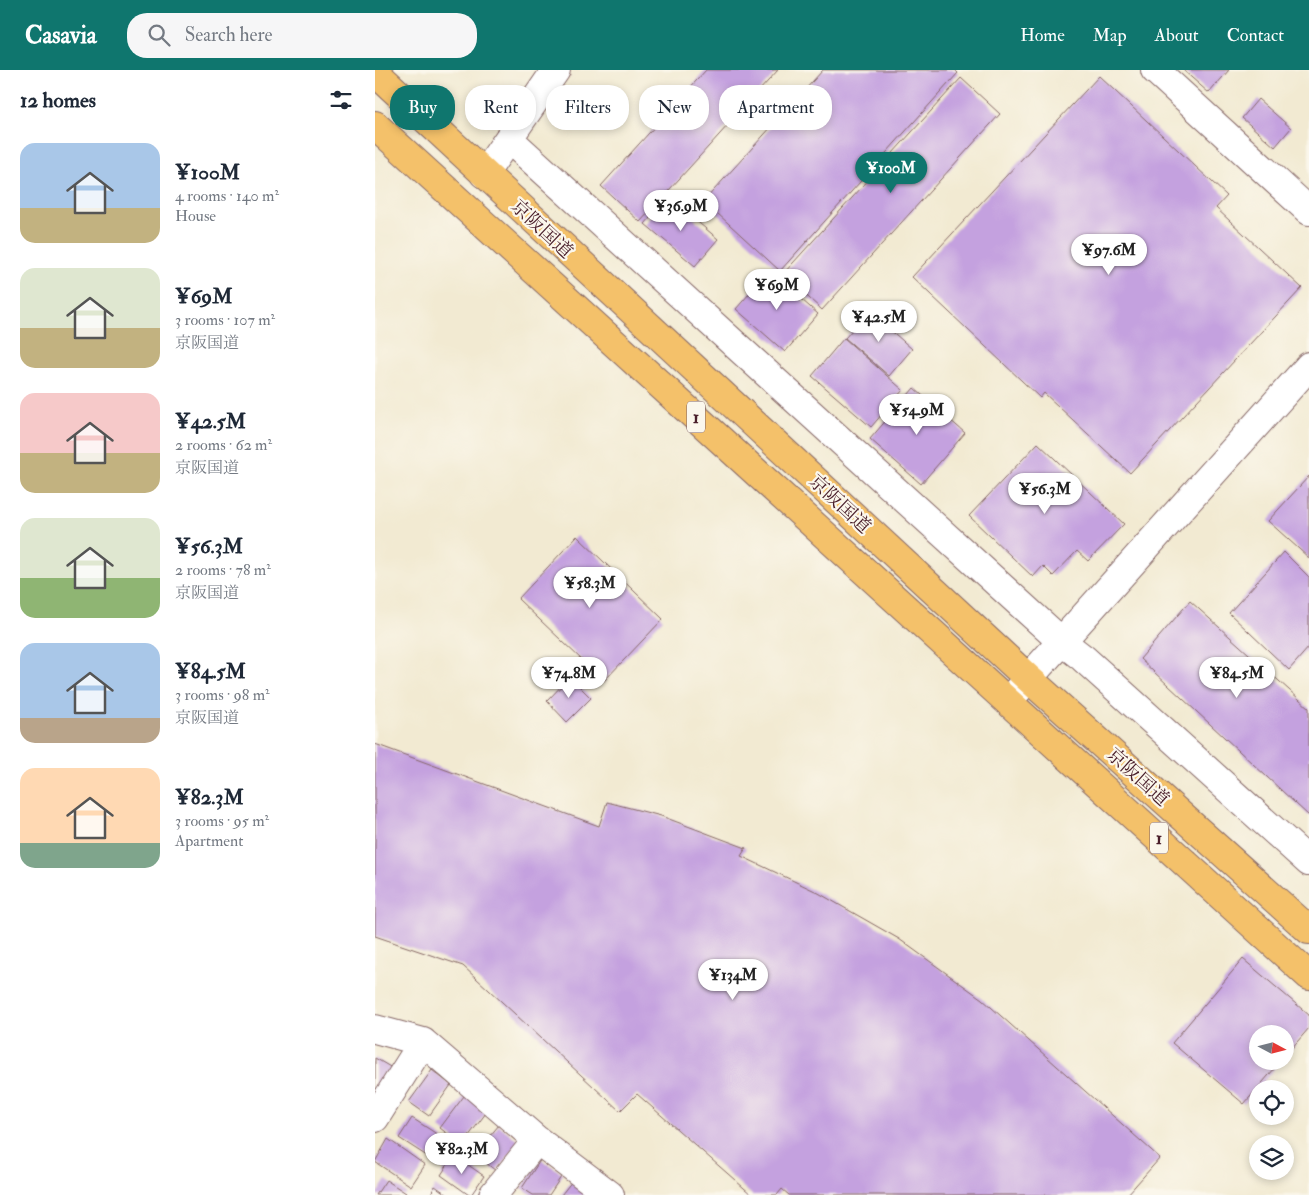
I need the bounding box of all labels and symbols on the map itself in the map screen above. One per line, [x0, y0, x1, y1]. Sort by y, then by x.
pin: ¥100M [856, 152, 926, 194]
pin: ¥36.9M [640, 190, 722, 232]
street label: 京阪国道 [506, 194, 578, 264]
pin: ¥97.6M [1068, 234, 1150, 276]
pin: ¥69M [747, 268, 807, 311]
pin: ¥42.5M [838, 300, 920, 343]
pin: ¥54.9M [876, 394, 958, 436]
road number: 1 [687, 402, 705, 432]
street label: 京阪国道 [804, 469, 876, 539]
pin: ¥56.3M [1004, 472, 1086, 515]
pin: ¥58.3M [549, 566, 631, 609]
pin: ¥74.8M [528, 656, 610, 699]
pin: ¥84.5M [1196, 656, 1278, 699]
street label: 京阪国道 [1102, 743, 1174, 811]
road number: 1 [1150, 822, 1168, 854]
pin: ¥134M [698, 958, 768, 1001]
north arrow [1249, 1025, 1294, 1070]
pin: ¥82.3M [421, 1132, 503, 1175]

